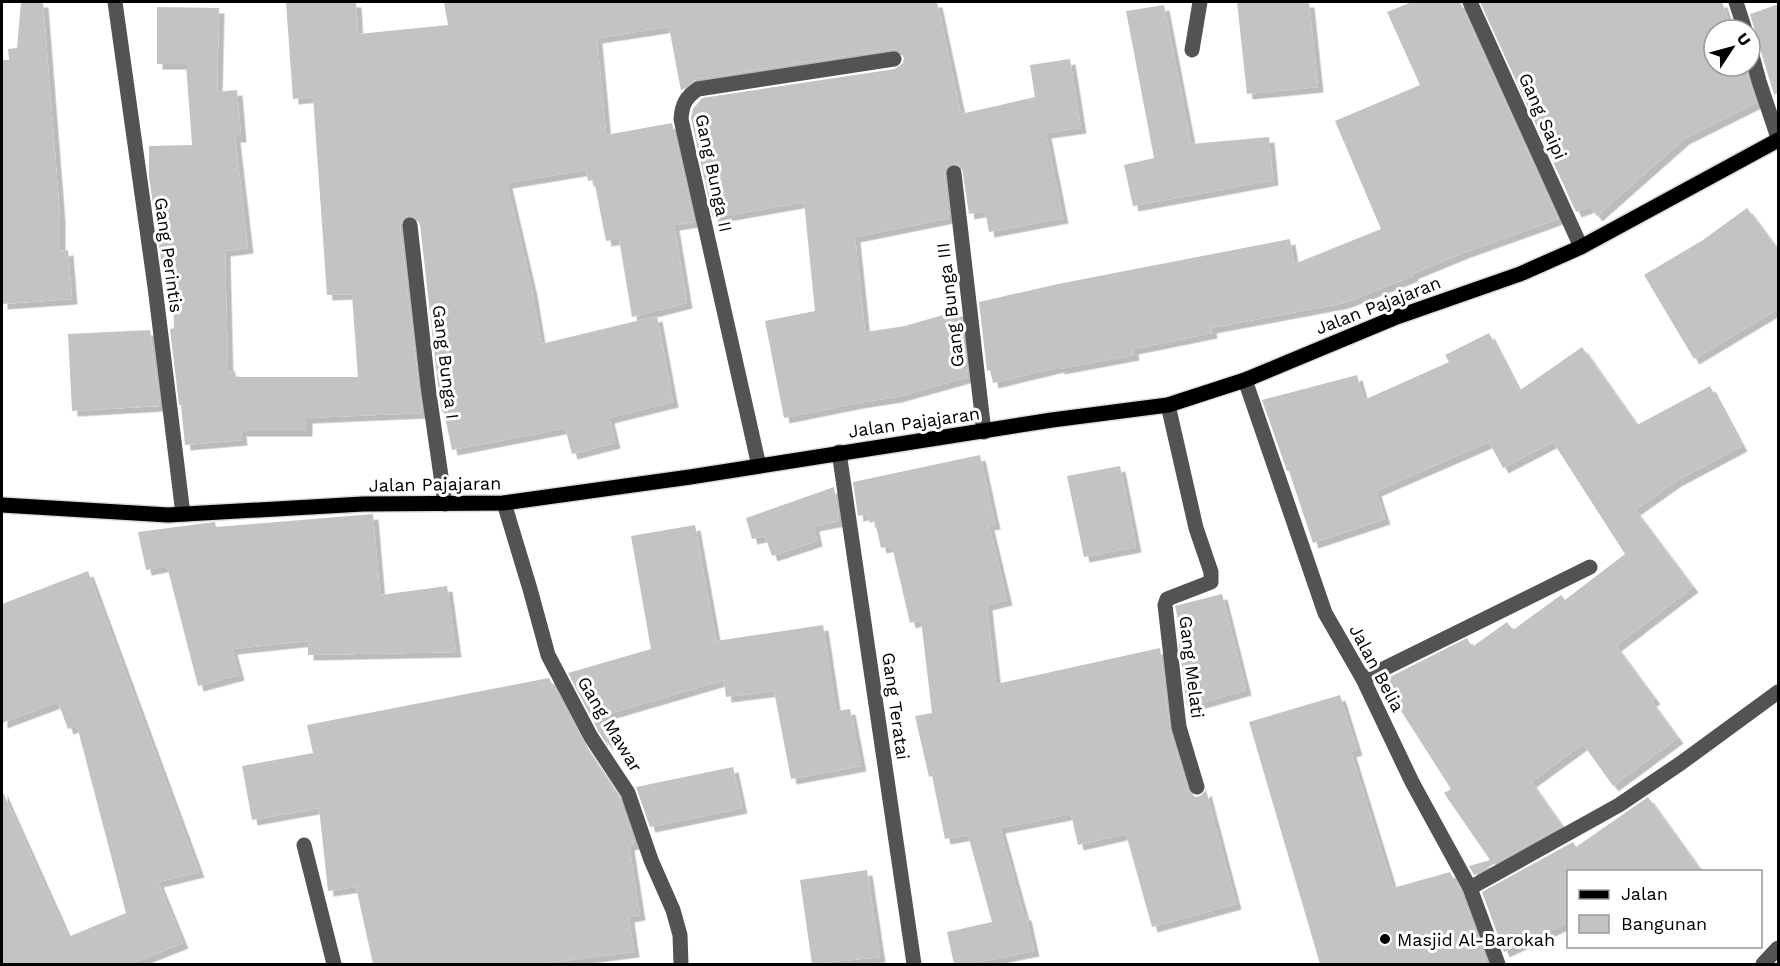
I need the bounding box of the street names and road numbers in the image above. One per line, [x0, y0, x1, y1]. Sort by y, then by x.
street label: Gang Saipi [1515, 69, 1571, 163]
street label: Gang Bunga II [691, 112, 737, 234]
street label: Gang Perintis [151, 196, 187, 314]
street label: Gang Bunga III [932, 241, 968, 369]
street label: Jalan Pajajaran [1312, 271, 1444, 339]
street label: Gang Bunga I [429, 304, 463, 420]
street label: Jalan Pajajaran [847, 402, 981, 442]
street label: Jalan Pajajaran [369, 472, 501, 496]
street label: Gang Melati [1175, 614, 1209, 720]
street label: Jalan Belia [1345, 621, 1409, 715]
street label: Gang Teratai [878, 651, 914, 761]
street label: Gang Mawar [573, 672, 647, 776]

